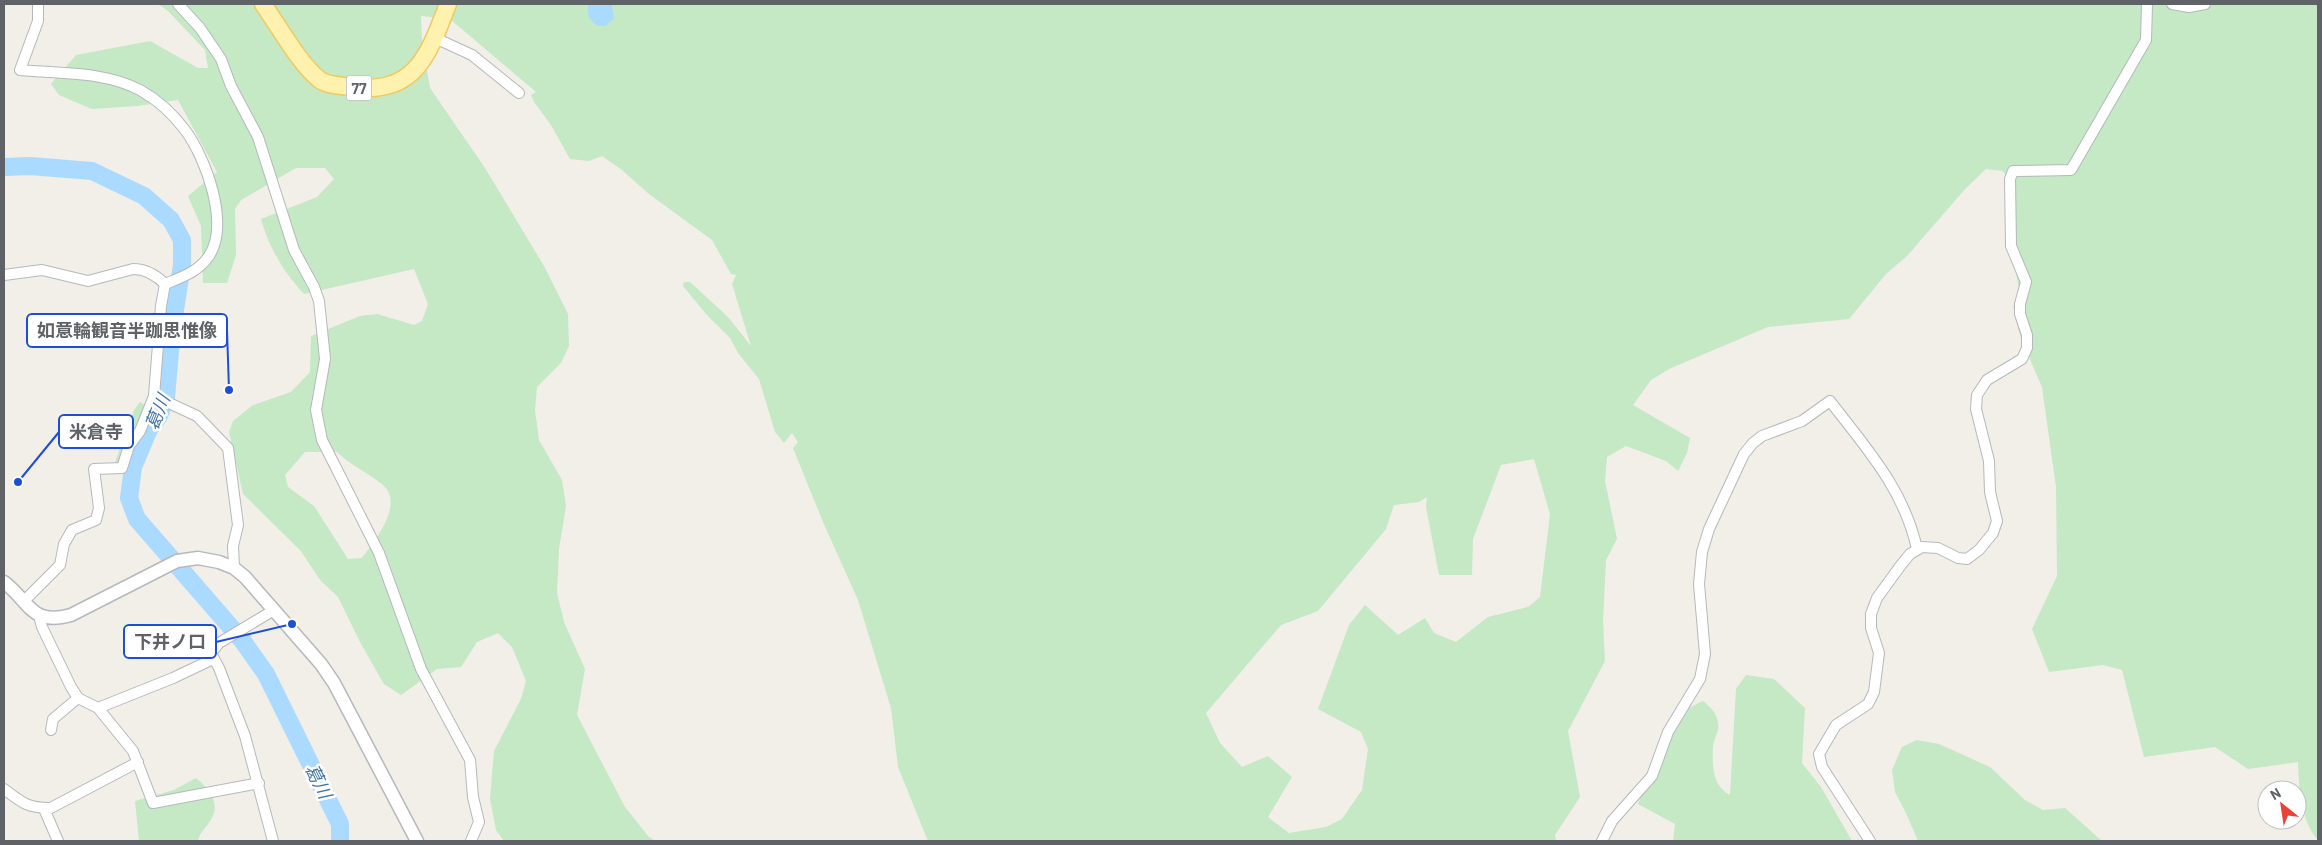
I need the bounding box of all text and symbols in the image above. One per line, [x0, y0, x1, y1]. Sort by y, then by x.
road number: 77 [346, 76, 372, 100]
callout: 如意輪観音半跏思惟像 [27, 314, 227, 347]
text: 如意輪観音半跏思惟像 [37, 319, 217, 341]
water label: 葛川 [140, 389, 175, 433]
callout: 米倉寺 [59, 415, 133, 448]
text: 米倉寺 [69, 420, 123, 442]
callout: 下井ノ口 [124, 625, 216, 658]
text: 下井ノ口 [134, 630, 206, 652]
water label: 葛川 [301, 760, 338, 804]
north arrow [2257, 780, 2307, 830]
text: N [2267, 784, 2284, 803]

